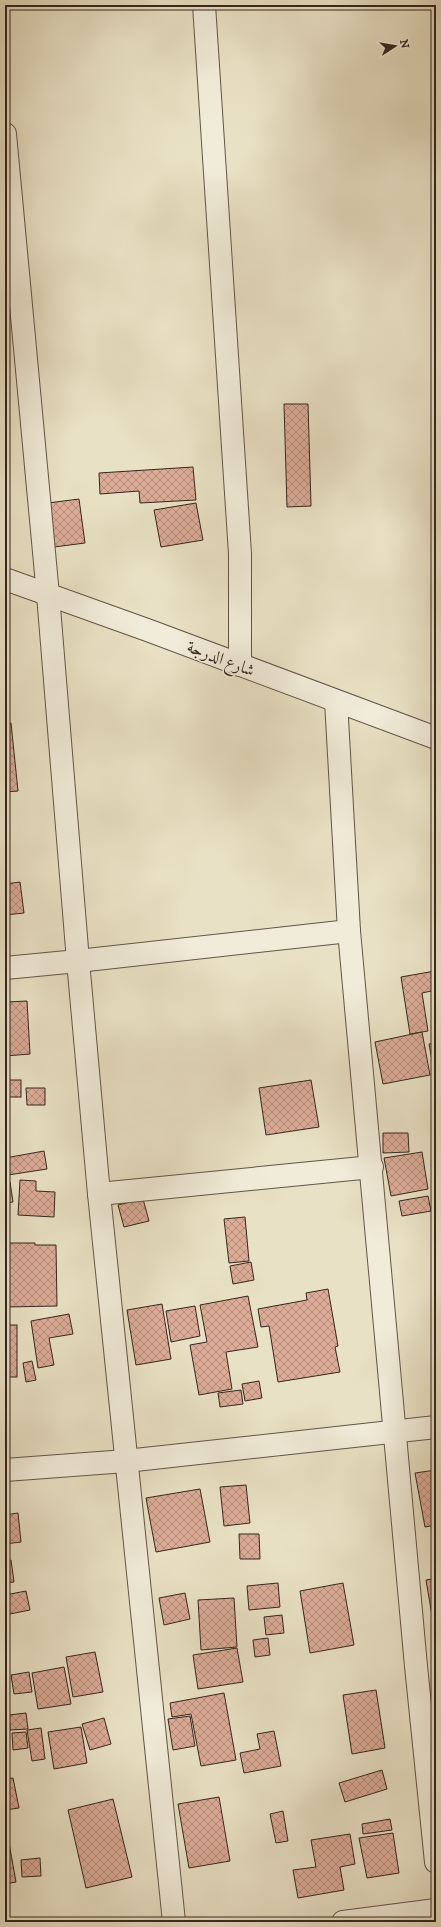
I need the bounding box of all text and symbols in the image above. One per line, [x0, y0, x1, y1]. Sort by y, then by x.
north arrow [375, 26, 415, 66]
text: N [396, 38, 412, 50]
street label: شارع الدرجة [183, 636, 258, 684]

